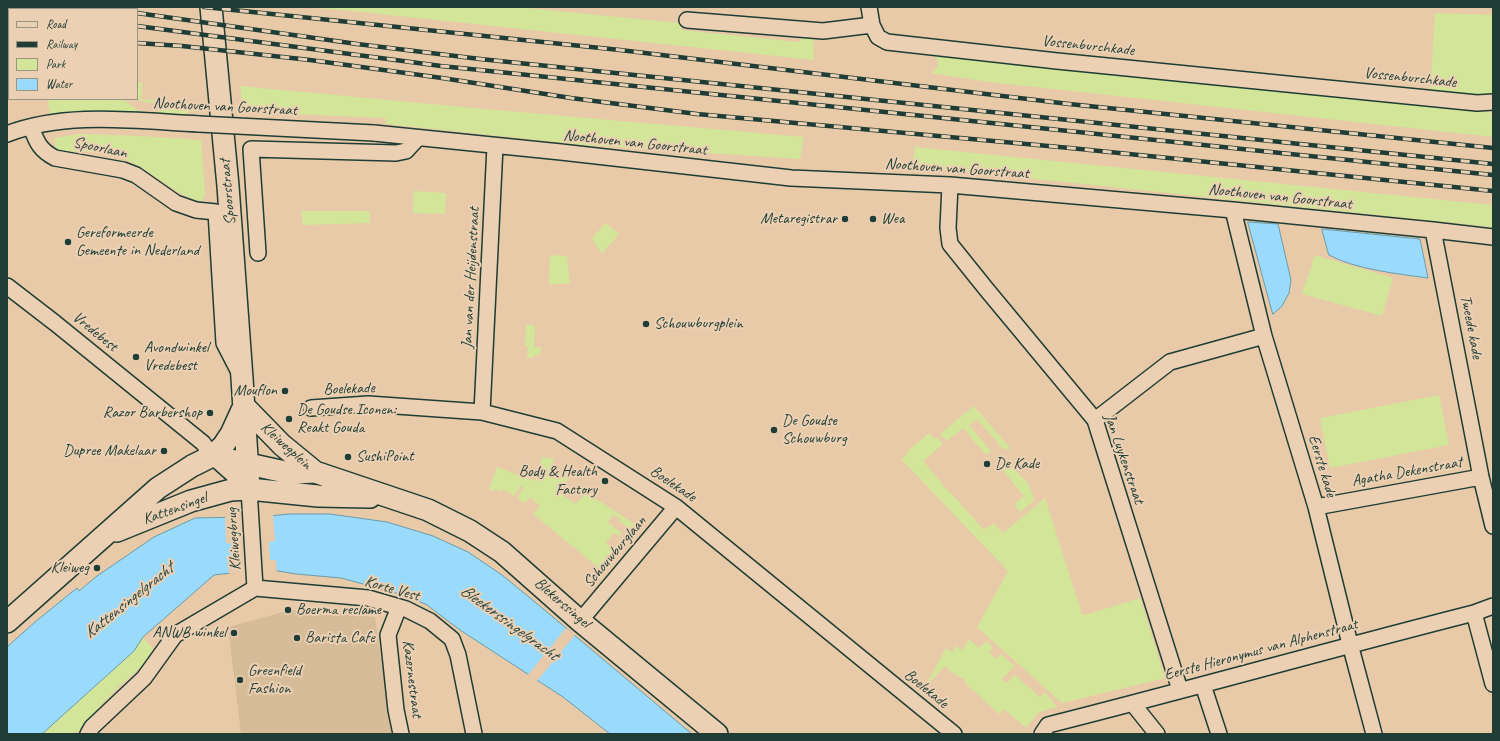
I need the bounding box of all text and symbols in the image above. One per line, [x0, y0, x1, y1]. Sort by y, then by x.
legend [8, 8, 138, 100]
text: Road [46, 16, 66, 32]
street label: Vossenburchkade [1041, 32, 1135, 60]
text: Railway [46, 36, 77, 52]
text: Park [46, 56, 65, 72]
street label: Vossenburchkade [1363, 64, 1457, 92]
text: Water [46, 76, 72, 92]
street label: Noothoven van Goorstraat [153, 94, 297, 120]
street label: Noothoven van Goorstraat [562, 126, 708, 160]
street label: Spoorlaan [71, 133, 129, 163]
street label: Noothoven van Goorstraat [884, 154, 1030, 184]
street label: Spoorstraat [216, 158, 240, 226]
street label: Noothoven van Goorstraat [1207, 180, 1353, 214]
street label: Jan van der Heijdenstraat [458, 207, 484, 349]
place label: Metaregistrar [760, 209, 837, 229]
place label: Wea [881, 209, 904, 229]
marker: Metaregistrar [840, 214, 850, 224]
marker: Wea [868, 214, 878, 224]
place label: Gereformeerde Gemeente in Nederland [76, 223, 199, 261]
marker: Gereformeerde Gemeente in Nederland [63, 237, 73, 247]
street label: Tweede kade [1455, 294, 1487, 360]
street label: Vredebest [68, 308, 122, 356]
place label: Schouwburgplein [654, 314, 743, 334]
marker: Schouwburgplein [641, 319, 651, 329]
place label: Avondwinkel Vredebest [144, 338, 209, 376]
marker: Avondwinkel Vredebest [131, 352, 141, 362]
street label: Boelekade [323, 379, 375, 399]
place label: Mouflon [234, 381, 277, 401]
marker: Mouflon [280, 386, 290, 396]
place label: De Goudse Iconen: Reakt Gouda [297, 400, 396, 438]
place label: Razor Barbershop [103, 403, 202, 423]
marker: Razor Barbershop [205, 408, 215, 418]
place label: De Goudse Schouwburg [782, 411, 847, 449]
street label: Jan Luykenstraat [1100, 411, 1148, 507]
marker: De Goudse Iconen: Reakt Gouda [284, 414, 294, 424]
street label: Kleiwegplein [256, 418, 316, 474]
marker: De Goudse Schouwburg [769, 425, 779, 435]
street label: Eerste kade [1304, 433, 1340, 499]
place label: Dupree Makelaar [63, 441, 156, 461]
marker: Dupree Makelaar [159, 446, 169, 456]
place label: SushiPoint [356, 447, 413, 467]
marker: SushiPoint [343, 452, 353, 462]
street label: Agatha Dekenstraat [1350, 453, 1464, 491]
place label: De Kade [995, 454, 1039, 474]
marker: De Kade [982, 459, 992, 469]
place label: Body & Health Factory [519, 462, 597, 500]
street label: Boelekade [646, 462, 700, 506]
marker: Body & Health Factory [600, 476, 610, 486]
street label: Kattensingel [140, 489, 210, 529]
street label: Kleiwegbrug [222, 507, 246, 571]
street label: Schouwburglaan [579, 512, 651, 592]
place label: Kleiweg [51, 558, 89, 578]
water label: Kattensingelgracht [80, 559, 178, 643]
marker: Kleiweg [92, 563, 102, 573]
street label: Korte Vest [362, 572, 422, 606]
street label: Blekerssingel [530, 573, 594, 633]
water label: Bleekerssingelgracht [456, 581, 562, 665]
place label: Boerma reclame [296, 600, 381, 620]
marker: Boerma reclame [283, 605, 293, 615]
street label: Eerste Hieronymus van Alphenstraat [1162, 615, 1360, 685]
place label: ANWB winkel [153, 623, 226, 643]
marker: ANWB winkel [229, 628, 239, 638]
place label: Barista Cafe [305, 628, 375, 648]
marker: Barista Cafe [292, 633, 302, 643]
street label: Kazernestraat [398, 639, 426, 719]
place label: Greenfield Fashion [248, 661, 301, 699]
street label: Boelekade [900, 665, 952, 713]
marker: Greenfield Fashion [235, 675, 245, 685]

